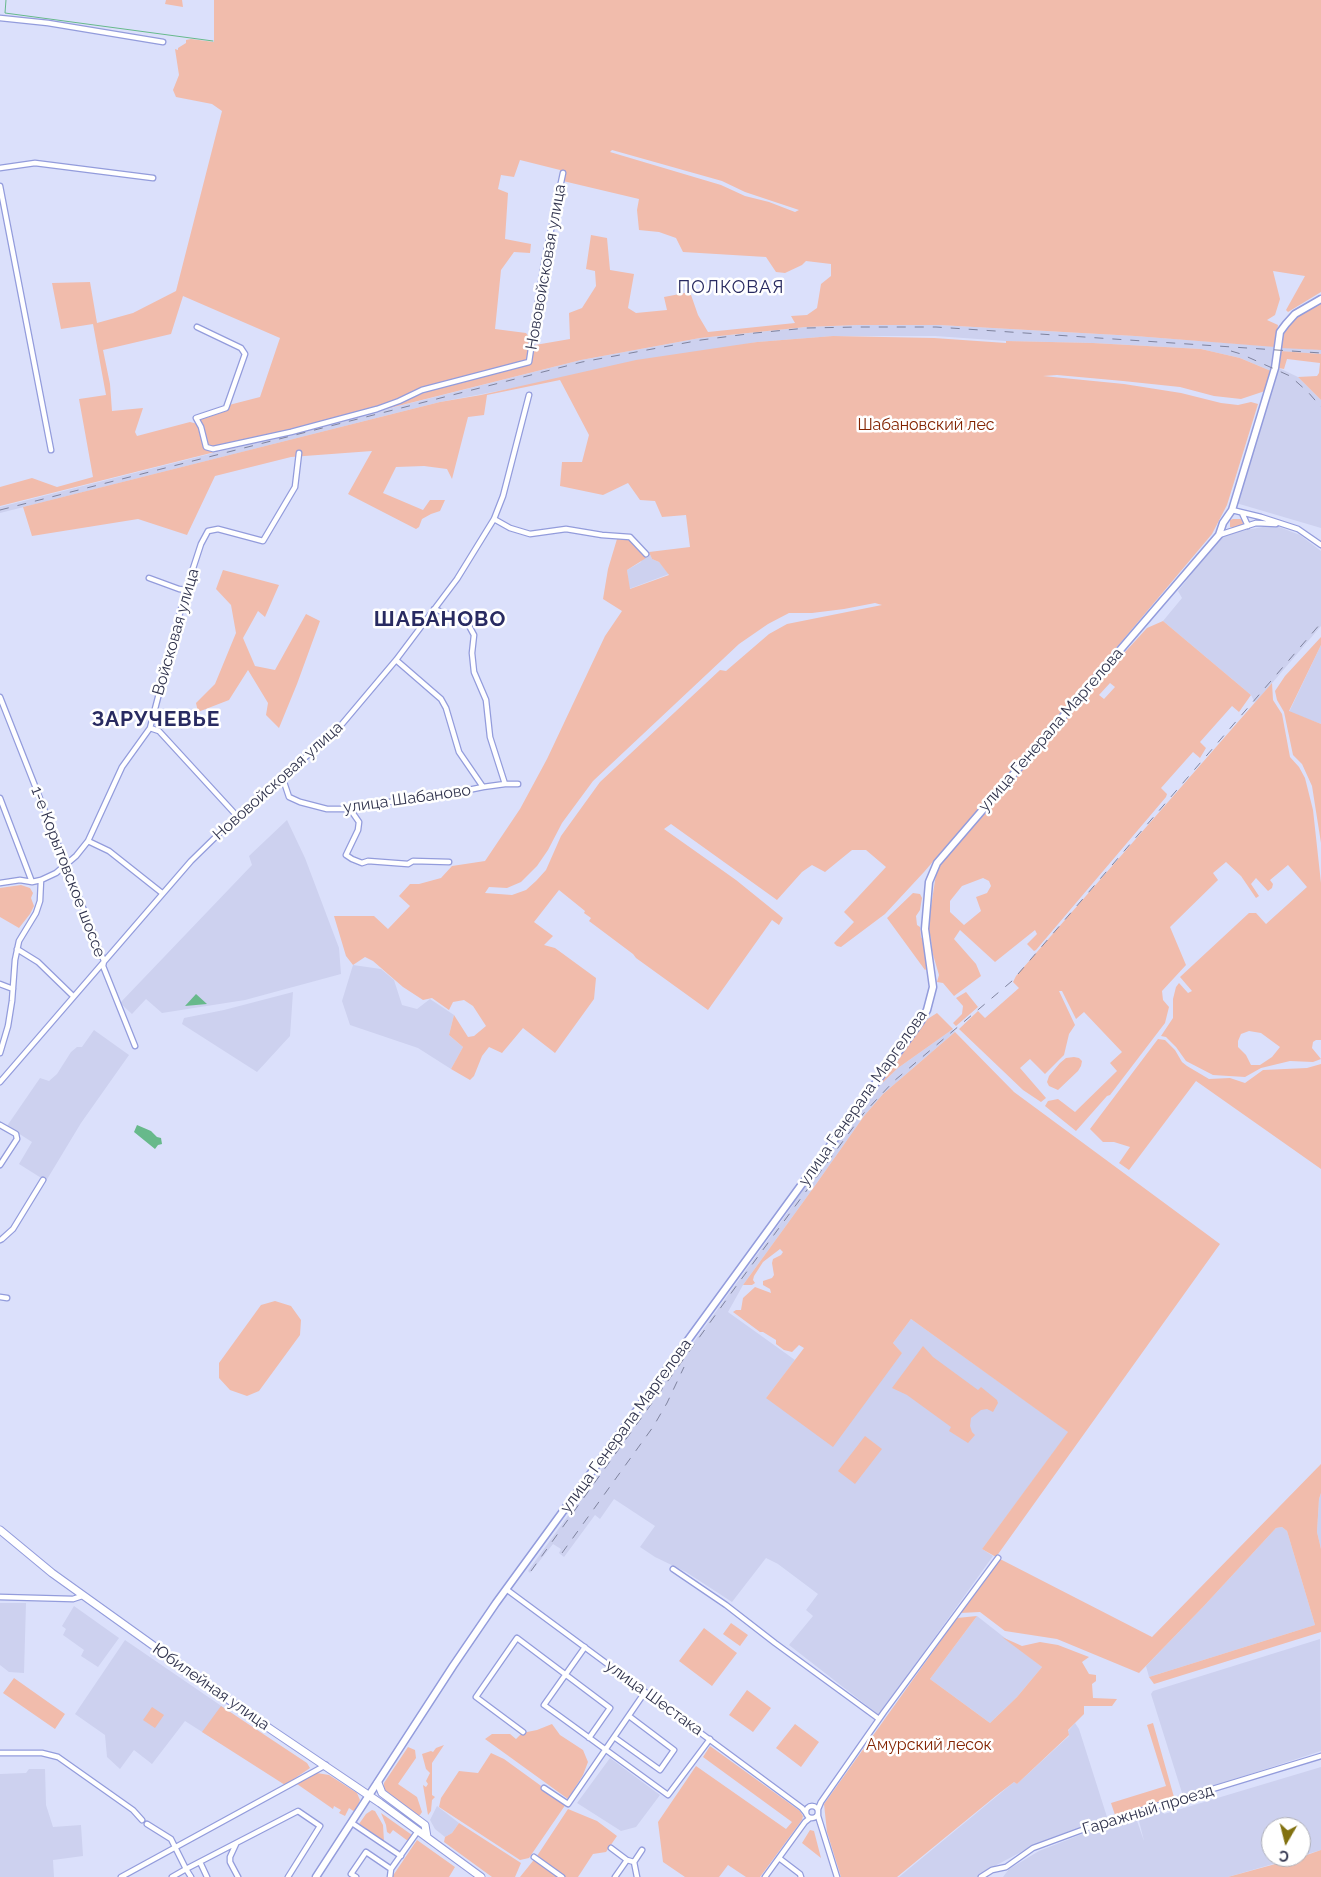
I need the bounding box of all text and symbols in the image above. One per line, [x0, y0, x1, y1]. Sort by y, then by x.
street label: Нововойсковая улица [522, 183, 570, 351]
district label: ПОЛКОВАЯ [676, 277, 786, 299]
park label: Шабановский лес [857, 415, 995, 435]
street label: Войсковая улица [149, 566, 203, 698]
district label: ШАБАНОВО [373, 607, 507, 633]
street label: улица Генерала Маргелова [975, 644, 1127, 816]
district label: ЗАРУЧЕВЬЕ [90, 707, 222, 733]
street label: Нововойсковая улица [209, 718, 347, 844]
street label: улица Шабаново [342, 781, 472, 817]
street label: 1-е Корытовское шоссе [27, 784, 109, 960]
street label: улица Генерала Маргелова [795, 1006, 931, 1190]
street label: улица Генерала Маргелова [556, 1335, 696, 1517]
street label: Юбилейная улица [149, 1639, 273, 1735]
street label: улица Шестака [601, 1656, 707, 1740]
park label: Амурский лесок [866, 1735, 992, 1755]
street label: Гаражный проезд [1080, 1781, 1216, 1839]
north arrow [1261, 1817, 1311, 1867]
text: С [1278, 1847, 1290, 1864]

